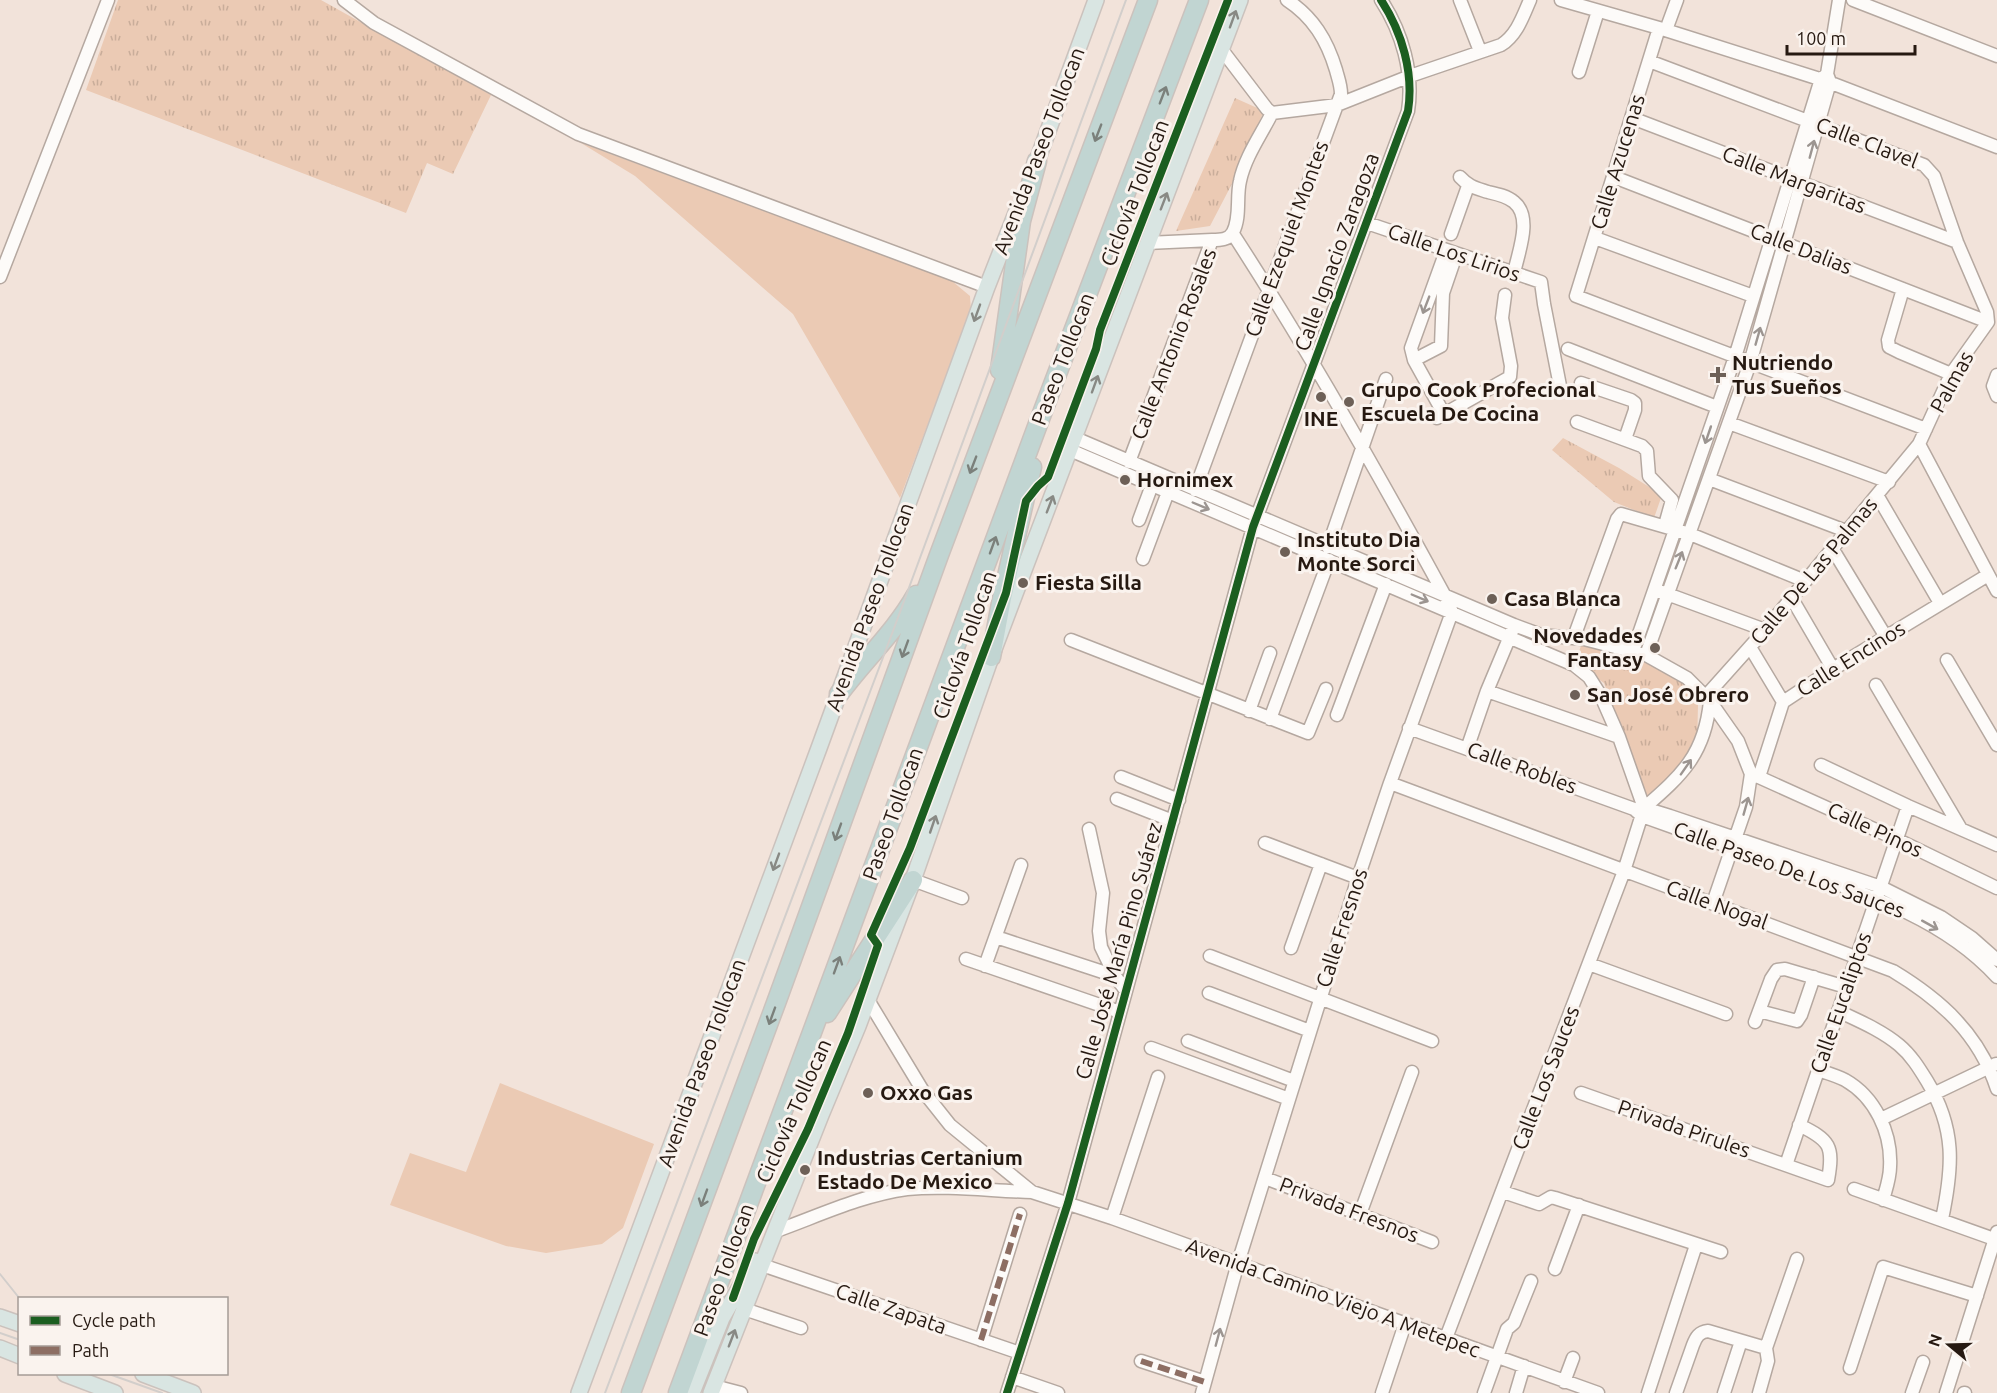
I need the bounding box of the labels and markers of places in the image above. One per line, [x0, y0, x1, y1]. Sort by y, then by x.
place label: Nutriendo Tus Sueños [1732, 350, 1842, 398]
marker: Nutriendo Tus Sueños [1709, 366, 1727, 384]
place label: Grupo Cook Profecional Escuela De Cocina [1361, 377, 1596, 425]
marker: INE [1314, 390, 1328, 404]
marker: Grupo Cook Profecional Escuela De Cocina [1342, 395, 1356, 409]
place label: INE [1304, 406, 1338, 430]
place label: Hornimex [1137, 467, 1234, 491]
marker: Hornimex [1118, 473, 1132, 487]
place label: Instituto Dia Monte Sorci [1297, 527, 1421, 575]
marker: Instituto Dia Monte Sorci [1278, 545, 1292, 559]
place label: Fiesta Silla [1035, 570, 1142, 594]
marker: Fiesta Silla [1016, 576, 1030, 590]
place label: Casa Blanca [1504, 586, 1621, 610]
marker: Casa Blanca [1485, 592, 1499, 606]
place label: Novedades Fantasy [1533, 623, 1643, 671]
marker: Novedades Fantasy [1648, 641, 1662, 655]
place label: San José Obrero [1587, 682, 1749, 706]
marker: San José Obrero [1568, 688, 1582, 702]
place label: Oxxo Gas [880, 1080, 973, 1104]
marker: Oxxo Gas [861, 1086, 875, 1100]
place label: Industrias Certanium Estado De Mexico [817, 1145, 1023, 1193]
marker: Industrias Certanium Estado De Mexico [798, 1163, 812, 1177]

